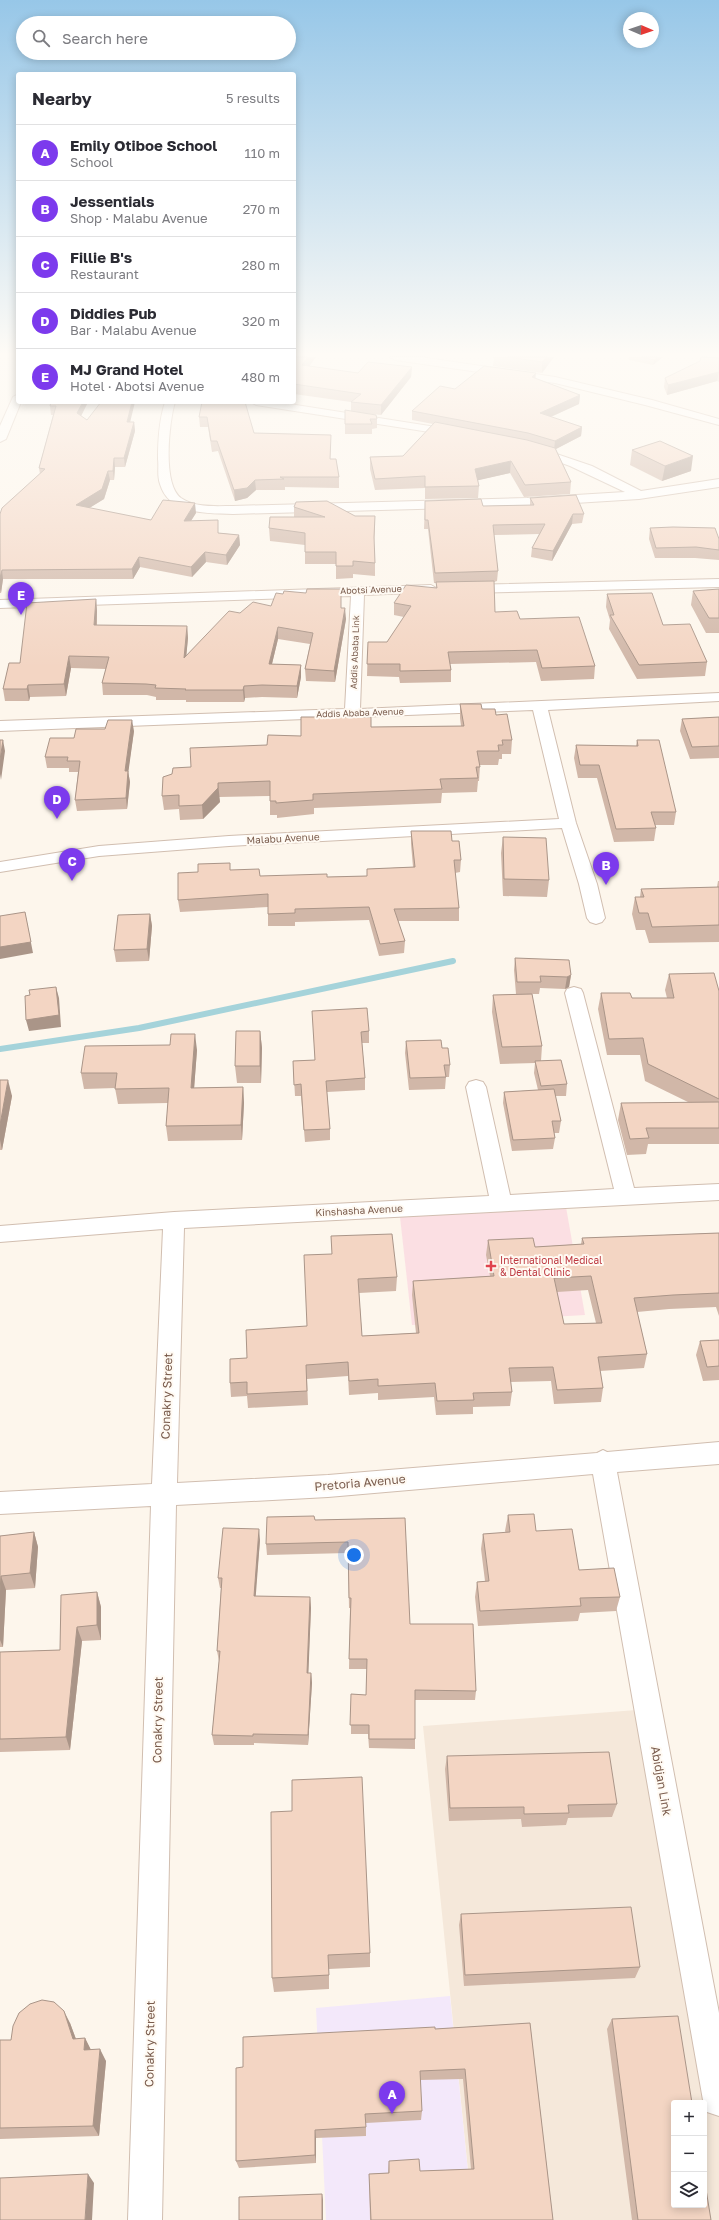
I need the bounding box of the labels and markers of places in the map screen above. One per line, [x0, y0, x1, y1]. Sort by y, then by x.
pin: E [8, 582, 34, 615]
pin: D [44, 786, 70, 819]
pin: C [59, 848, 85, 881]
pin: B [593, 852, 619, 885]
place label: International Medical & Dental Clinic [500, 1254, 602, 1278]
marker: International Medical & Dental Clinic [485, 1260, 497, 1272]
pin: A [379, 2081, 405, 2114]

